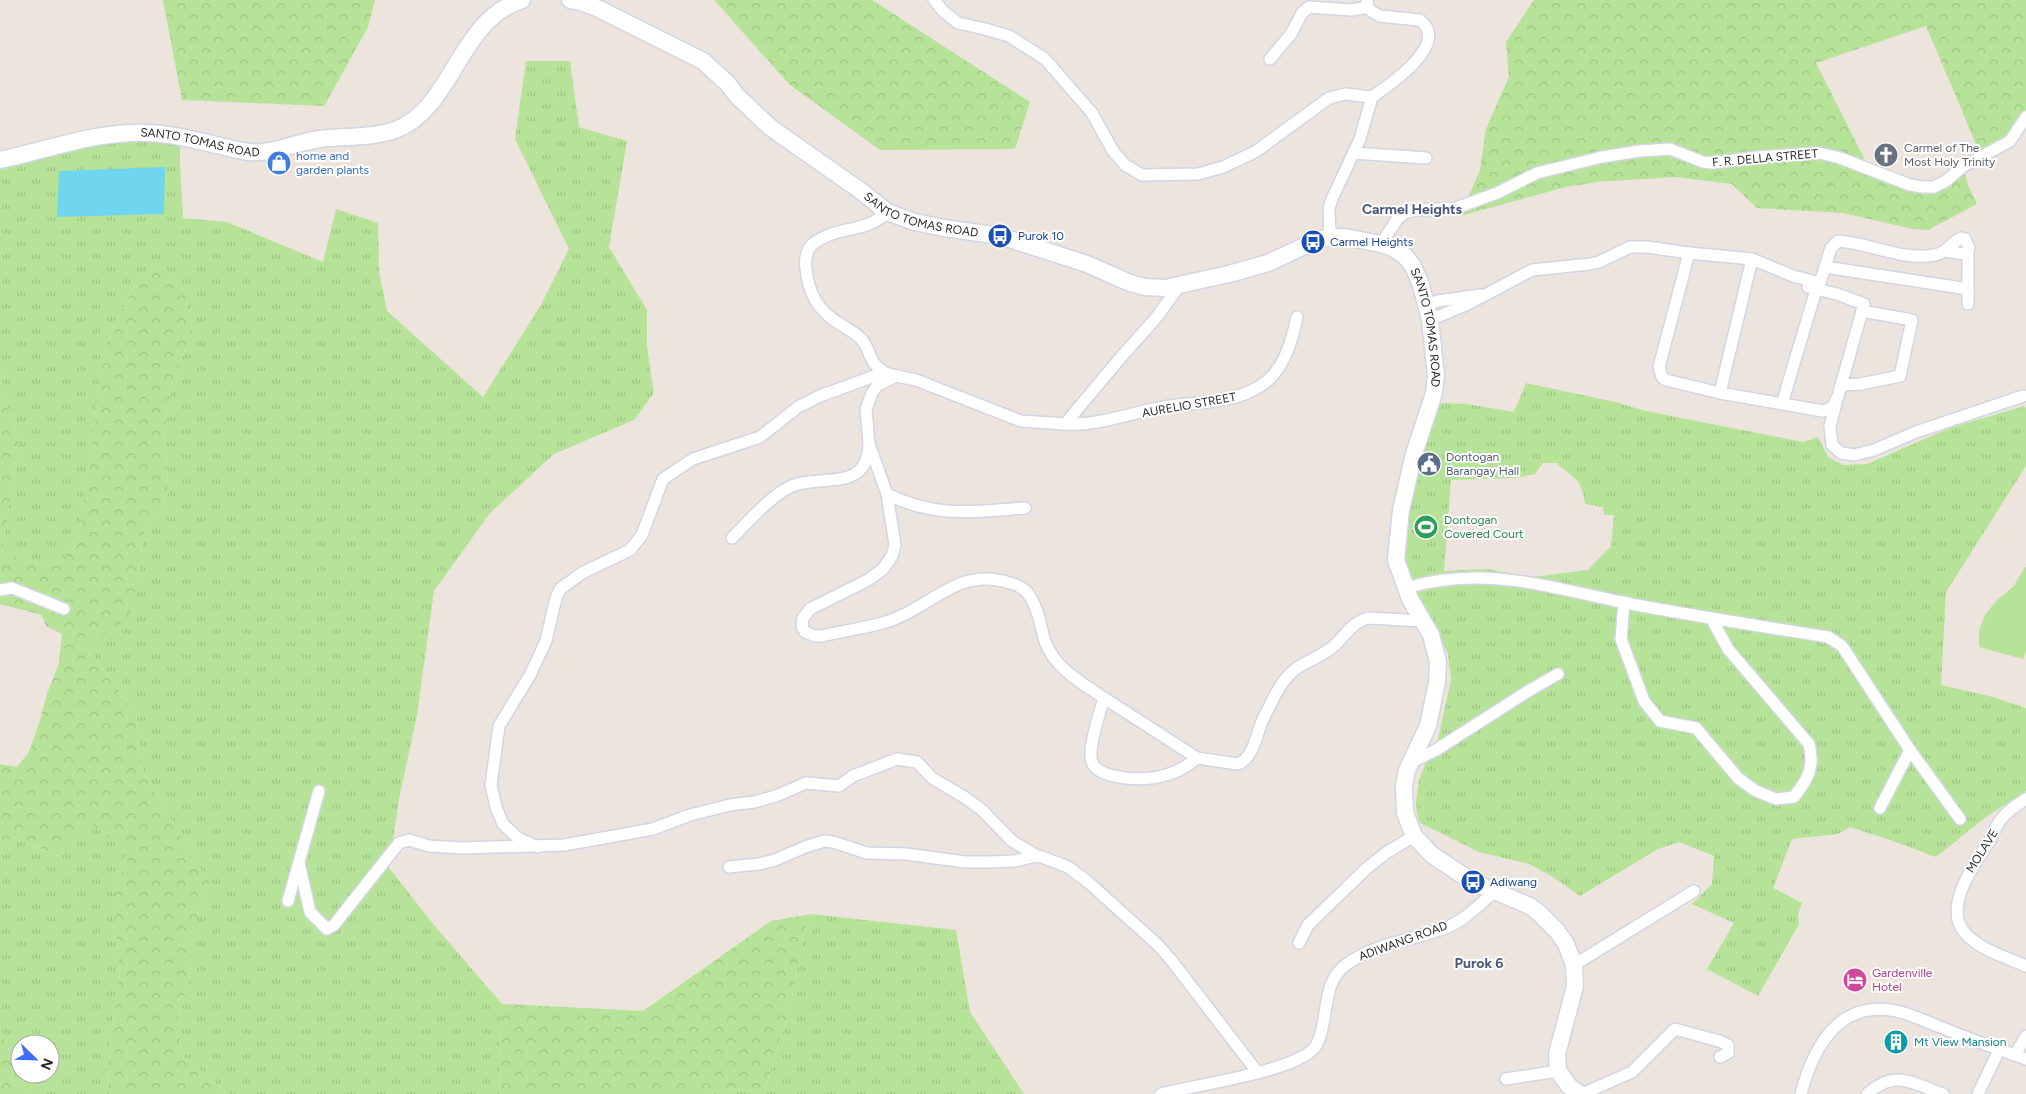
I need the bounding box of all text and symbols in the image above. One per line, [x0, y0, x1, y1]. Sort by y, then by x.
street label: SANTO TOMAS ROAD [140, 126, 260, 159]
place label: Carmel of The Most Holy Trinity [1904, 141, 1996, 169]
church icon: Carmel of The Most Holy Trinity [1873, 142, 1899, 168]
street label: F. R. DELLA STREET [1711, 146, 1819, 170]
place label: home and garden plants [296, 149, 370, 177]
shop icon: home and garden plants [266, 150, 292, 176]
street label: SANTO TOMAS ROAD [861, 189, 979, 240]
district label: Carmel Heights [1362, 201, 1463, 218]
bus stop icon: Purok 10 [987, 223, 1013, 249]
place label: Purok 10 [1018, 229, 1064, 243]
bus stop icon: Carmel Heights [1300, 229, 1326, 255]
place label: Carmel Heights [1330, 235, 1414, 249]
street label: SANTO TOMAS ROAD [1408, 266, 1443, 388]
street label: AURELIO STREET [1141, 390, 1238, 420]
place label: Dontogan Barangay Hall [1446, 450, 1519, 478]
public building icon: Dontogan Barangay Hall [1416, 451, 1442, 477]
place label: Dontogan Covered Court [1444, 513, 1524, 541]
sports icon: Dontogan Covered Court [1413, 514, 1439, 540]
street label: MOLAVE [1963, 827, 2001, 875]
bus stop icon: Adiwang [1460, 869, 1486, 895]
place label: Adiwang [1490, 875, 1537, 889]
street label: ADIWANG ROAD [1357, 918, 1449, 964]
district label: Purok 6 [1455, 955, 1503, 972]
place label: Gardenville Hotel [1872, 966, 1933, 994]
hotel icon: Gardenville Hotel [1842, 967, 1868, 993]
building icon: Mt View Mansion [1883, 1029, 1909, 1055]
north arrow [10, 1034, 60, 1084]
place label: Mt View Mansion [1914, 1035, 2007, 1049]
text: N [37, 1056, 56, 1072]

